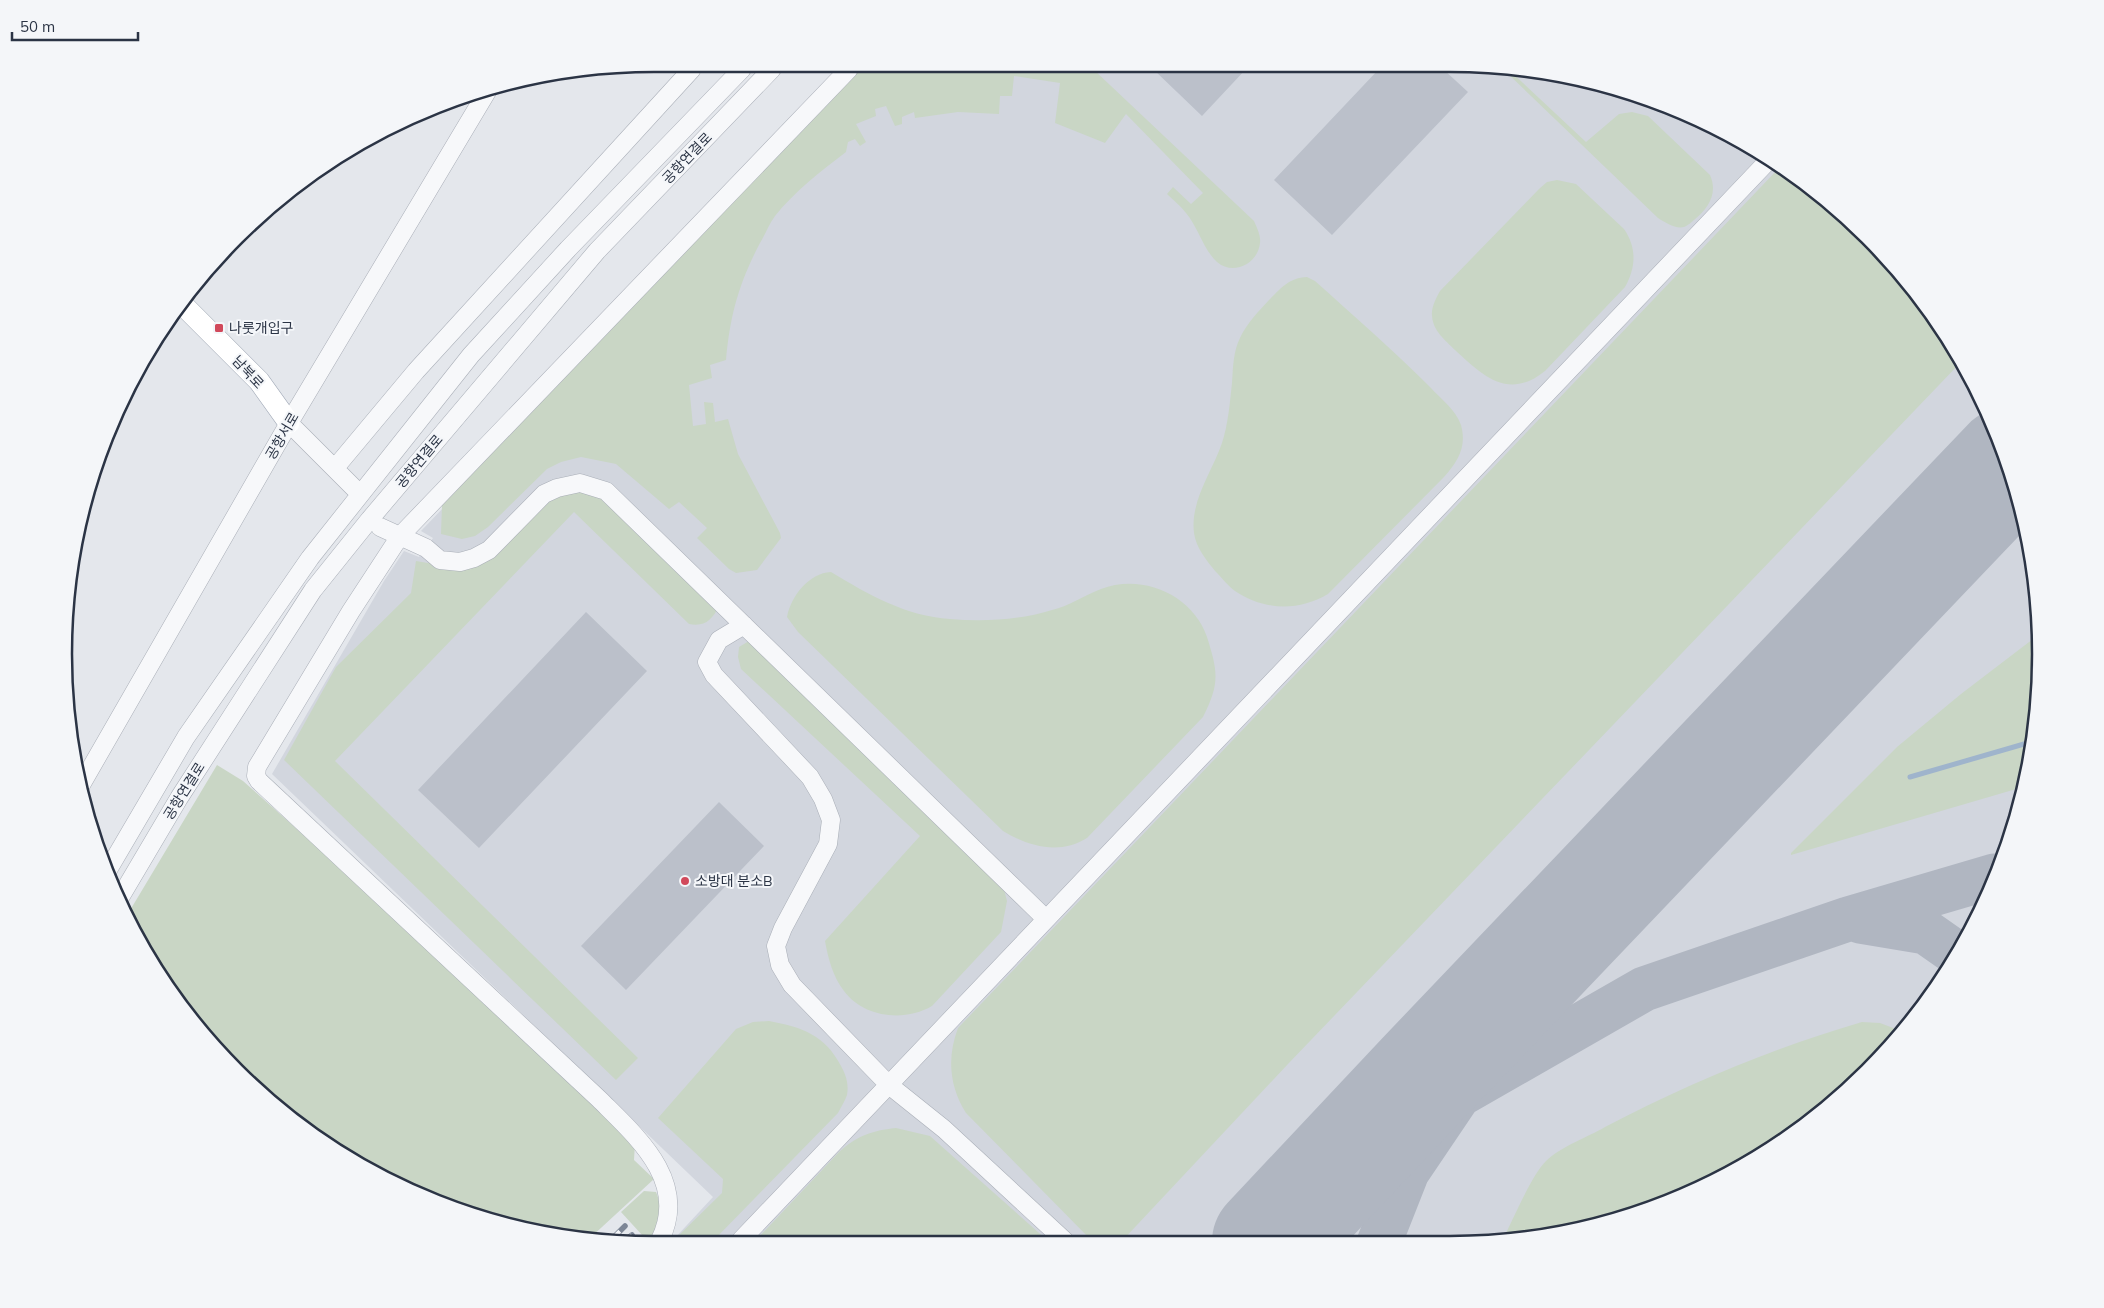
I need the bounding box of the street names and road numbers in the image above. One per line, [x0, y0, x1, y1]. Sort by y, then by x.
street label: 공항연결로 [658, 129, 716, 187]
street label: 남북로 [228, 352, 268, 392]
street label: 공항서로 [261, 409, 303, 463]
street label: 공항연결로 [391, 430, 447, 491]
street label: 공항연결로 [159, 759, 209, 823]

